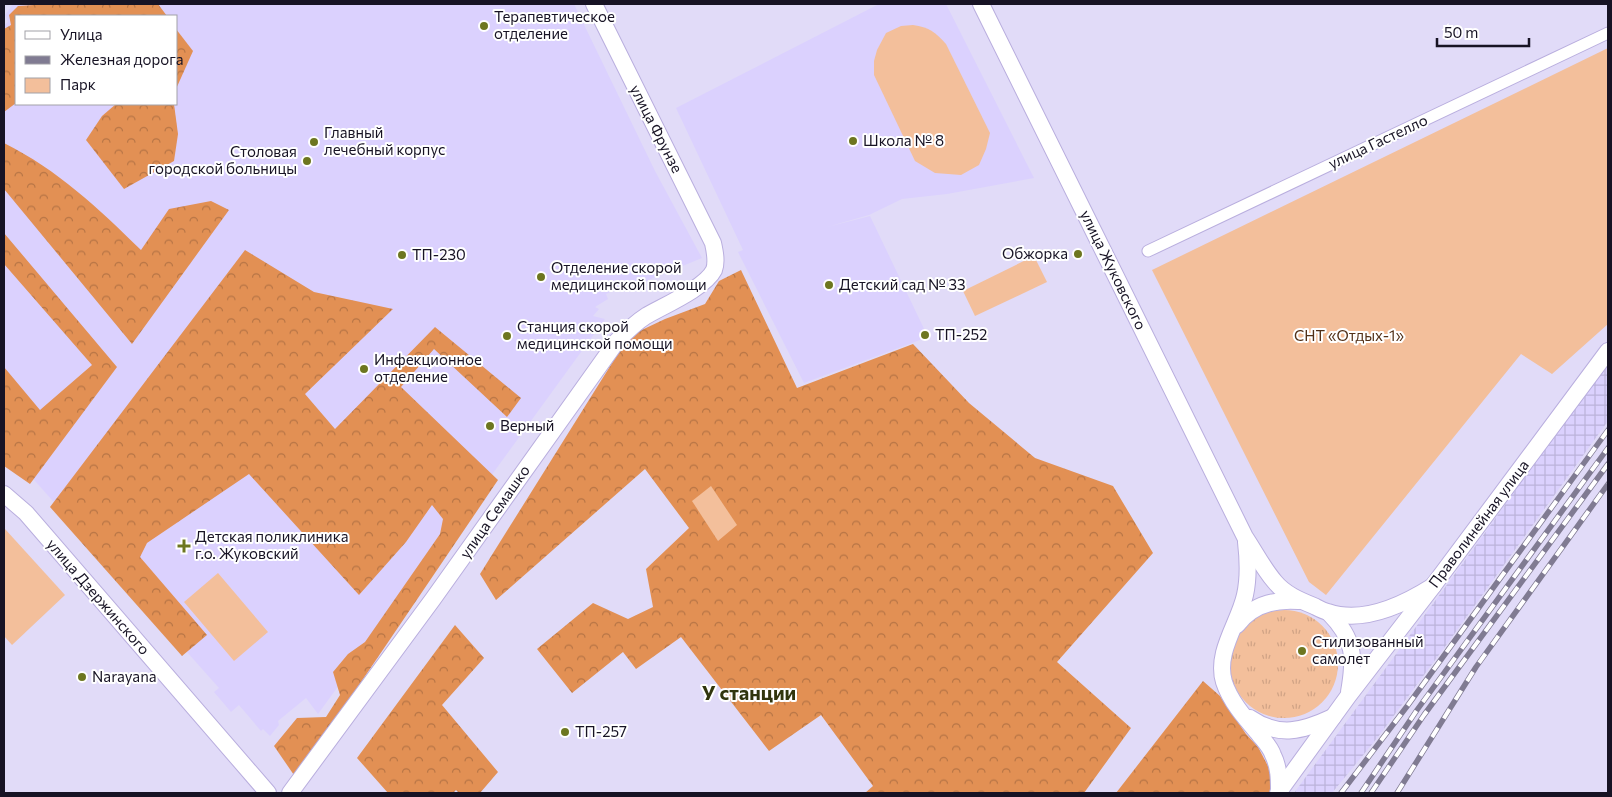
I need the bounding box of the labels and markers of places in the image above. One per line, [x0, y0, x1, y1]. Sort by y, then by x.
place label: Терапевтическое отделение [494, 7, 615, 42]
marker: Терапевтическое отделение [478, 20, 490, 32]
place label: Главный лечебный корпус [324, 123, 445, 158]
place label: Школа № 8 [863, 131, 944, 149]
marker: Школа № 8 [847, 135, 859, 147]
marker: Главный лечебный корпус [308, 136, 320, 148]
place label: Столовая городской больницы [149, 142, 297, 177]
marker: Столовая городской больницы [301, 155, 313, 167]
place label: Обжорка [1002, 244, 1068, 262]
place label: ТП-230 [412, 245, 466, 263]
marker: Обжорка [1072, 248, 1084, 260]
marker: ТП-230 [396, 249, 408, 261]
place label: Отделение скорой медицинской помощи [551, 258, 707, 293]
marker: Отделение скорой медицинской помощи [535, 271, 547, 283]
place label: Детский сад № 33 [839, 275, 966, 293]
marker: Детский сад № 33 [823, 279, 835, 291]
place label: Станция скорой медицинской помощи [517, 317, 673, 352]
place label: ТП-252 [935, 325, 987, 343]
marker: ТП-252 [919, 329, 931, 341]
marker: Станция скорой медицинской помощи [501, 330, 513, 342]
place label: Инфекционное отделение [374, 350, 482, 385]
marker: Инфекционное отделение [358, 363, 370, 375]
place label: Верный [500, 416, 554, 434]
marker: Верный [484, 420, 496, 432]
place label: Детская поликлиника г.о. Жуковский [195, 527, 349, 562]
marker: Детская поликлиника г.о. Жуковский [177, 539, 191, 553]
place label: Стилизованный самолет [1312, 632, 1424, 667]
marker: Стилизованный самолет [1296, 645, 1308, 657]
place label: Narayana [92, 667, 157, 685]
marker: Narayana [76, 671, 88, 683]
place label: ТП-257 [575, 722, 627, 740]
marker: ТП-257 [559, 726, 571, 738]

